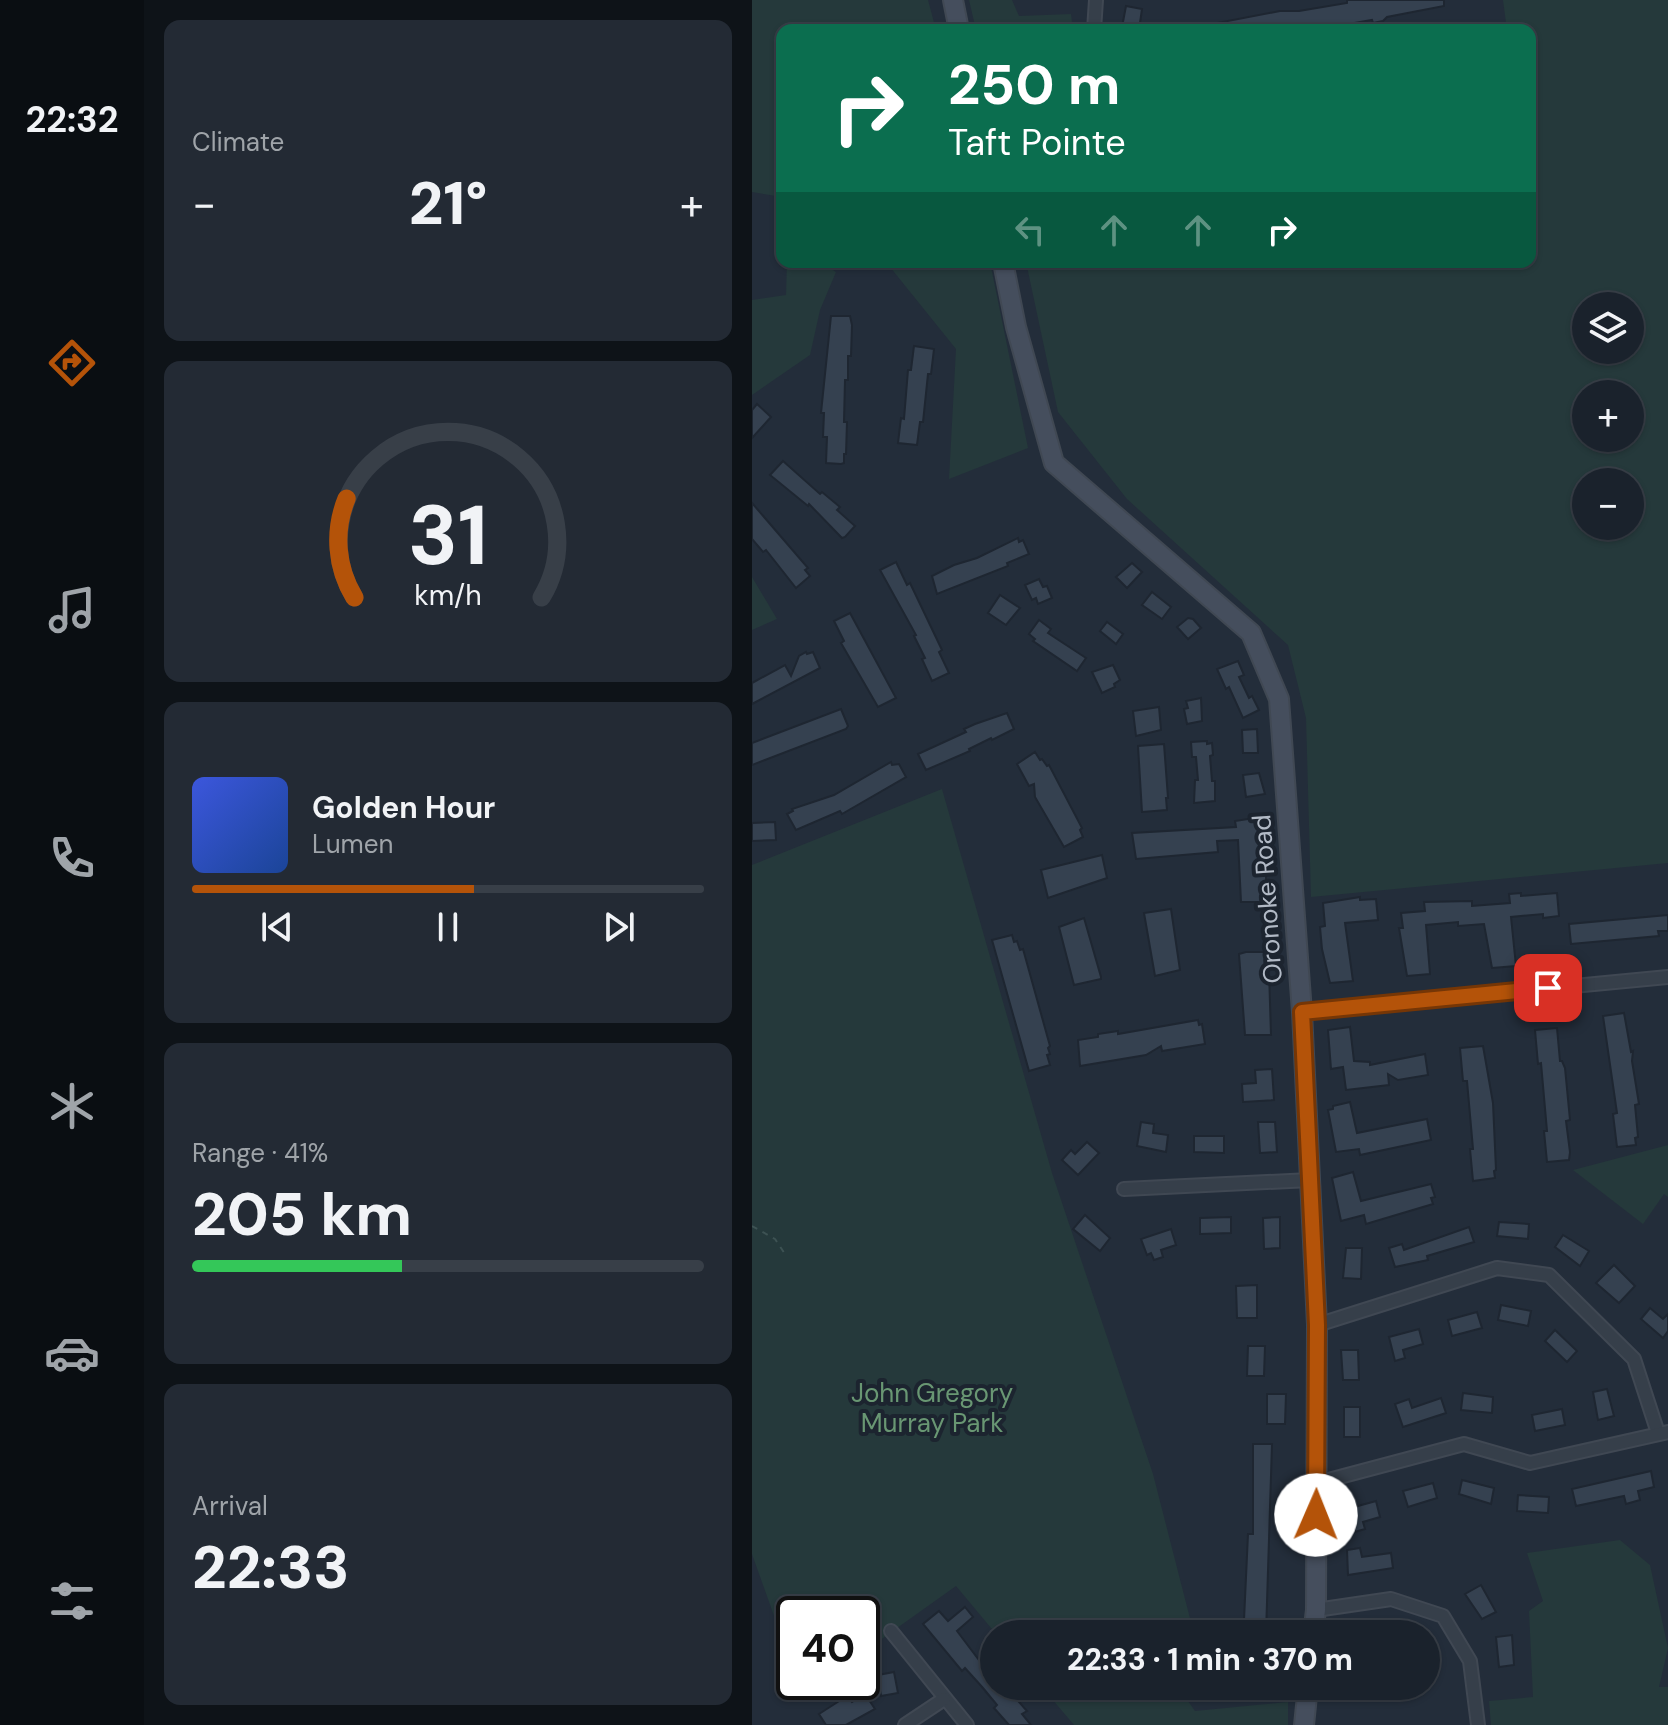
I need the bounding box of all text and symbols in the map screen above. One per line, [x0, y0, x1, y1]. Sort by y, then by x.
text: 250 m [948, 48, 1120, 121]
icon: right [816, 56, 920, 160]
text: 22:32 [25, 96, 119, 143]
text: Taft Pointe [948, 119, 1126, 166]
text: Climate [192, 125, 284, 159]
text: 21° [409, 164, 487, 243]
text: − [192, 175, 216, 233]
text: + [680, 175, 704, 233]
icon: left [1008, 208, 1052, 252]
icon: ahead [1092, 208, 1136, 252]
icon: ahead [1176, 208, 1220, 252]
icon: right [1260, 208, 1304, 252]
map controls [1572, 292, 1644, 540]
button: layers [1572, 292, 1644, 364]
icon: directions [44, 335, 100, 391]
button: + [1572, 380, 1644, 452]
button: − [1572, 468, 1644, 540]
text: 31 [408, 480, 488, 589]
text: km/h [414, 577, 482, 614]
icon: music [44, 582, 100, 638]
text: Golden Hour [312, 788, 495, 827]
street label: Oronoke Road [1244, 813, 1290, 985]
text: Lumen [312, 827, 393, 861]
icon: phone [44, 830, 100, 886]
icon: previous [255, 905, 299, 949]
icon: pause [426, 905, 470, 949]
icon: next [597, 905, 641, 949]
pin [1514, 954, 1582, 1022]
icon: arrive [1526, 966, 1570, 1010]
icon: climate [44, 1078, 100, 1134]
text: Range · 41% [192, 1136, 328, 1170]
text: 205 km [192, 1175, 412, 1254]
icon: car [44, 1325, 100, 1381]
park label: John Gregory Murray Park [851, 1376, 1013, 1440]
position arrow [1274, 1473, 1358, 1557]
text: Arrival [192, 1489, 268, 1523]
text: 22:33 [192, 1528, 349, 1607]
icon: filters [44, 1573, 100, 1629]
speed limit sign: 40 [776, 1596, 880, 1700]
text: 22:33 · 1 min · 370 m [1067, 1640, 1353, 1679]

